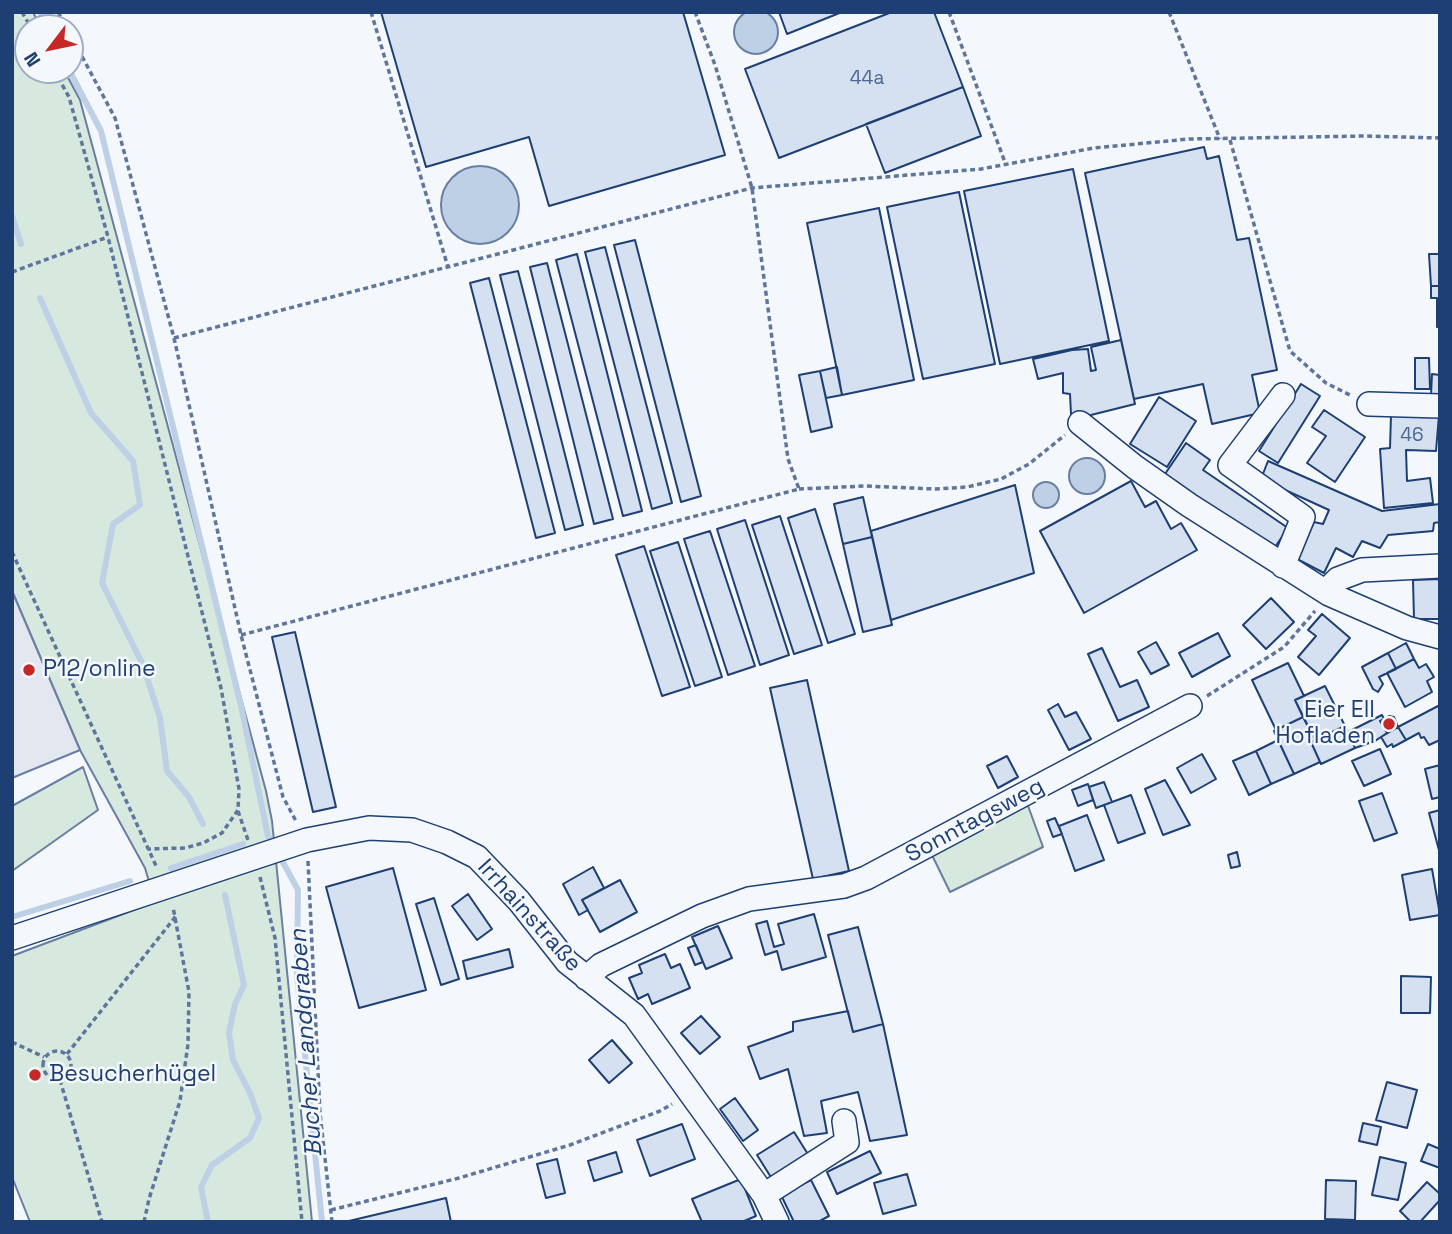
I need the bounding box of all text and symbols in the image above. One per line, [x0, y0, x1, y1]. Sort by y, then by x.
north arrow [14, 14, 84, 84]
text: N [18, 47, 46, 71]
house number: 44a [850, 68, 884, 90]
house number: 46 [1400, 425, 1424, 447]
place label: P12/online [43, 656, 156, 684]
marker: P12/online [21, 662, 37, 678]
place label: Eier Ell Hofladen [1275, 697, 1375, 751]
marker: Eier Ell Hofladen [1381, 716, 1397, 732]
street label: Sonntagsweg [901, 773, 1049, 869]
street label: Irrhainstraße [471, 854, 587, 978]
water label: Bucher Landgraben [285, 928, 329, 1158]
place label: Besucherhügel [49, 1061, 216, 1089]
marker: Besucherhügel [27, 1067, 43, 1083]

